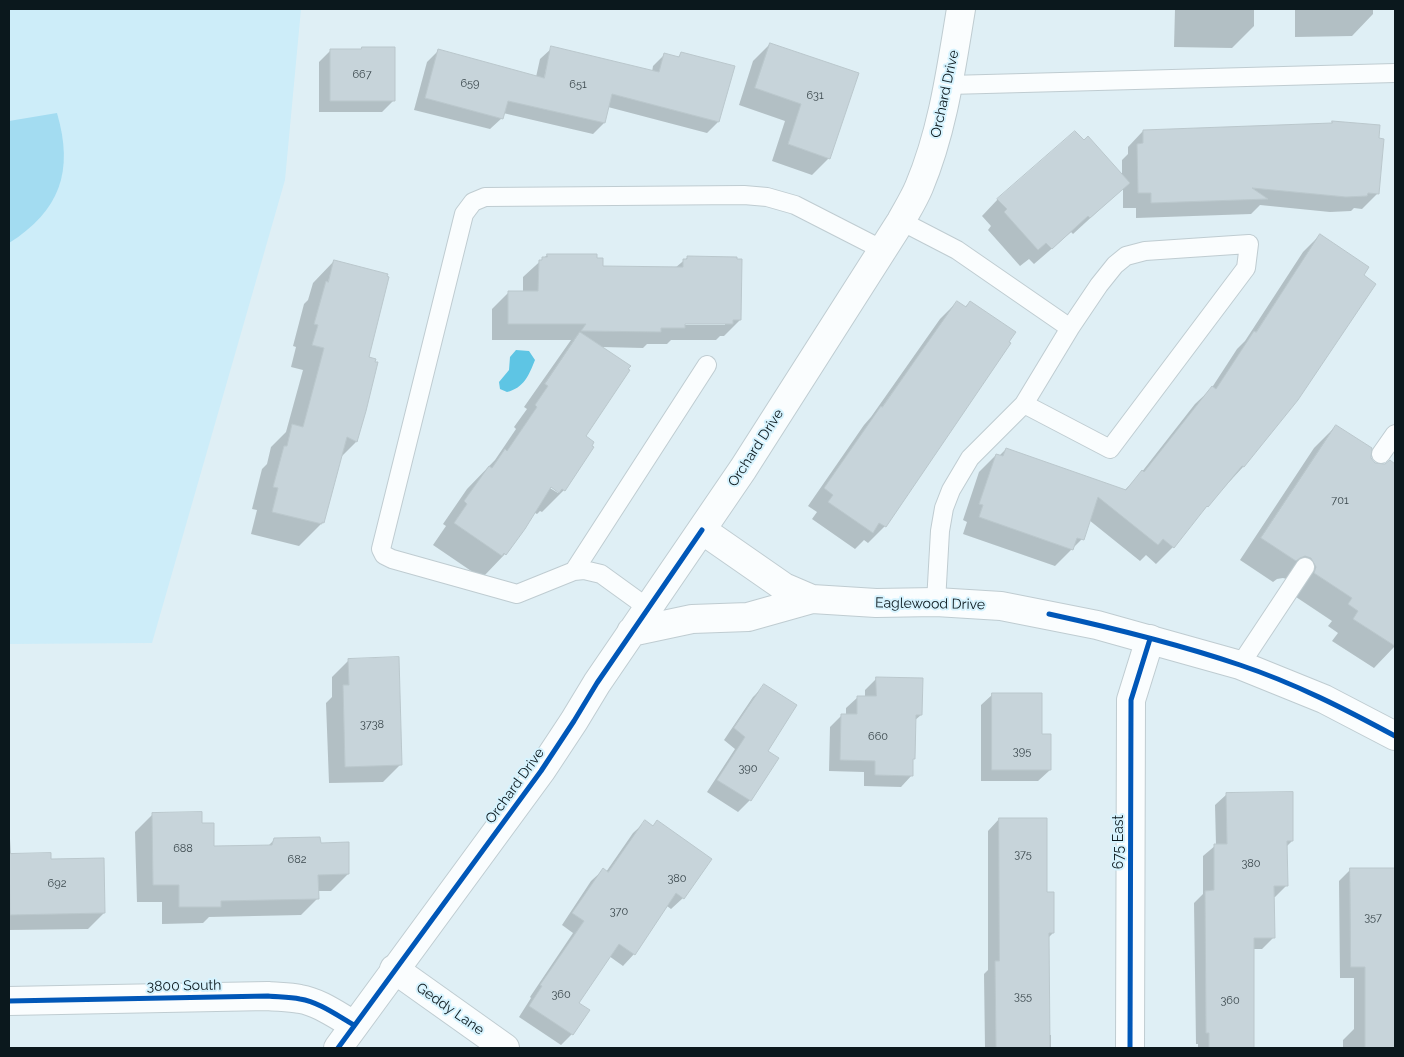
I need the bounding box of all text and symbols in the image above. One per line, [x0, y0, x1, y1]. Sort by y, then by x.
street label: Orchard Drive [928, 49, 962, 139]
house number: 667 [352, 68, 372, 82]
house number: 659 [460, 77, 480, 91]
house number: 651 [569, 78, 587, 92]
house number: 631 [806, 89, 824, 103]
street label: Orchard Drive [725, 406, 787, 490]
house number: 701 [1331, 494, 1349, 508]
street label: Eaglewood Drive [875, 595, 985, 613]
house number: 3738 [360, 718, 384, 732]
house number: 660 [868, 730, 888, 744]
street label: Orchard Drive [482, 745, 548, 827]
house number: 395 [1013, 745, 1031, 759]
house number: 390 [738, 762, 758, 776]
street label: 675 East [1111, 815, 1127, 869]
house number: 688 [173, 842, 193, 856]
house number: 375 [1014, 848, 1032, 862]
house number: 682 [288, 853, 306, 867]
house number: 380 [1241, 857, 1261, 871]
house number: 380 [667, 872, 687, 886]
house number: 692 [48, 877, 66, 891]
house number: 370 [610, 905, 628, 919]
house number: 357 [1364, 911, 1382, 925]
street label: 3800 South [147, 977, 221, 995]
street label: Geddy Lane [413, 979, 487, 1039]
house number: 360 [551, 988, 571, 1002]
house number: 355 [1014, 990, 1032, 1004]
house number: 360 [1220, 994, 1240, 1008]

